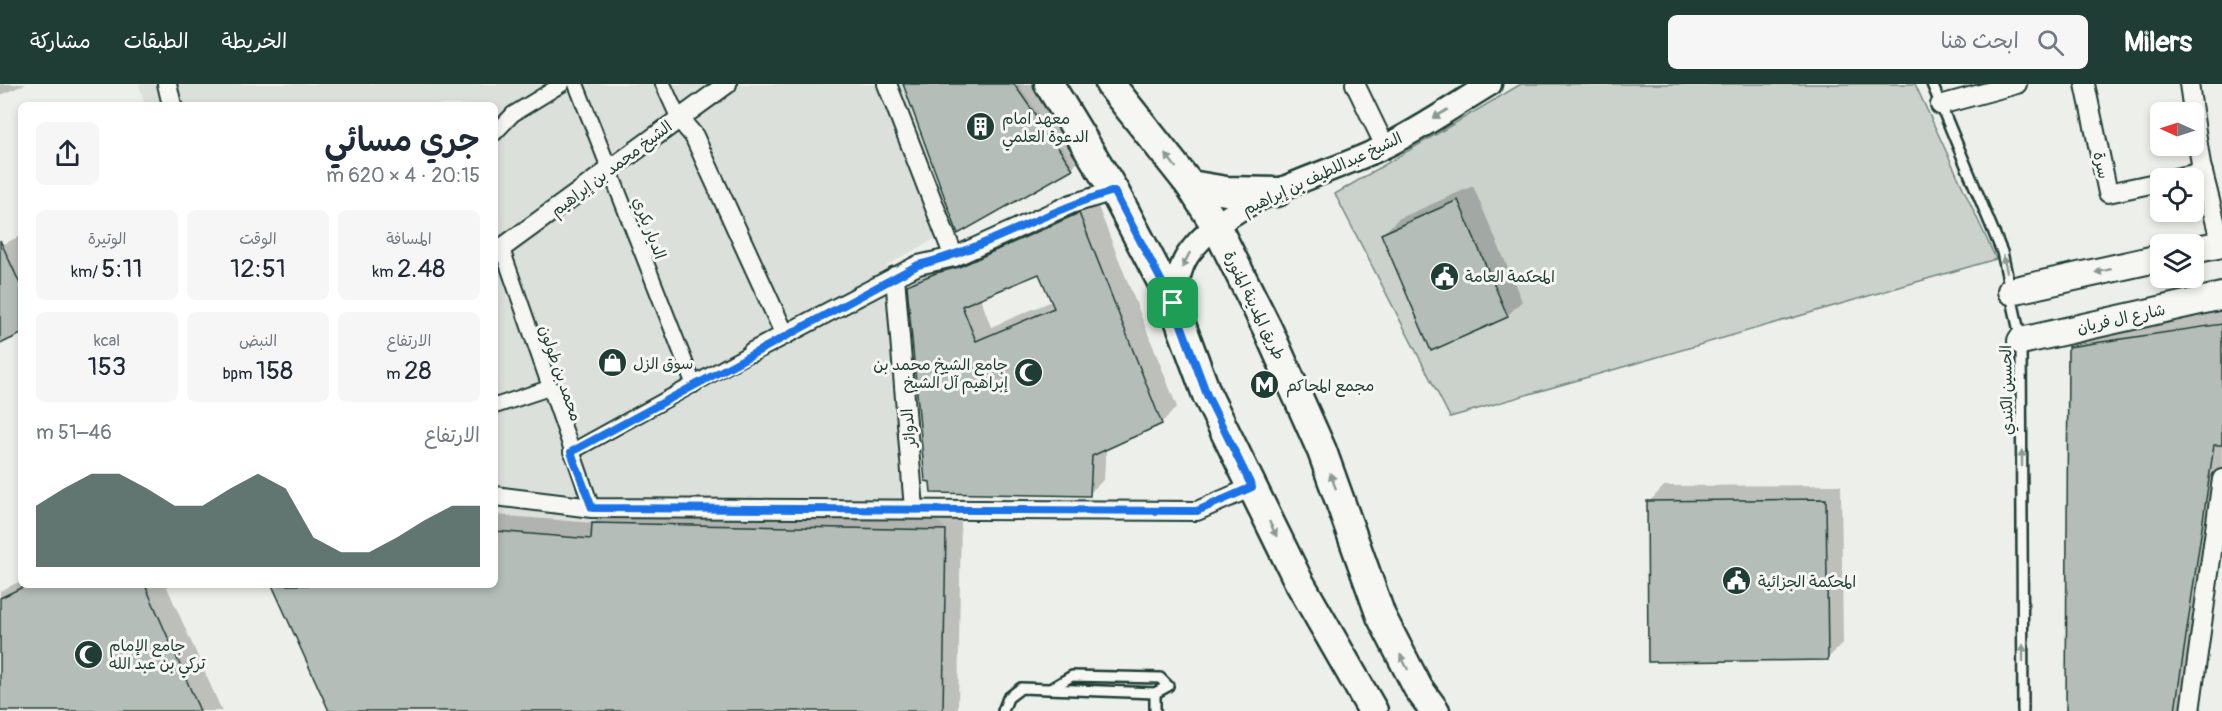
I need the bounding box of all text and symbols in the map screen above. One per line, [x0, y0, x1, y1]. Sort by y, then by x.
search box [1668, 15, 2088, 69]
text: Milers [2124, 25, 2192, 60]
icon: search [2034, 26, 2067, 59]
text: ابحث هنا [1941, 27, 2019, 55]
text: مشاركة [30, 28, 91, 55]
text: الطبقات [124, 28, 189, 55]
text: الخريطة [222, 28, 287, 55]
north arrow [2150, 102, 2204, 156]
map controls [2150, 102, 2204, 288]
one-way arrow [1432, 108, 1448, 119]
place label: معهد امام الدعوة العلمي [1002, 109, 1089, 151]
building icon: معهد امام الدعوة العلمي [965, 111, 997, 143]
street label: الشيخ محمد بن إبراهيم [547, 117, 678, 223]
text: جري مسائي [324, 120, 480, 161]
button: share [36, 122, 99, 185]
street label: الشيخ عبداللطيف بن إبراهيم [1239, 128, 1406, 221]
street label: سرة [2088, 150, 2114, 181]
one-way arrow [1164, 153, 1177, 169]
text: 20:15 · 4 × 620 m [326, 163, 480, 188]
button: locate [2150, 168, 2204, 222]
street label: الديار بكري [627, 194, 670, 263]
text: الوتيرة [88, 229, 126, 249]
text: الوقت [239, 229, 277, 249]
text: المسافة [386, 229, 432, 249]
button: layers [2150, 234, 2204, 288]
street label: طريق المدينة المنورة [1219, 248, 1289, 363]
one-way arrow [1181, 252, 1191, 269]
text: 5:11 [101, 253, 143, 285]
text: 12:51 [230, 253, 286, 285]
text: 2.48 [397, 253, 445, 285]
one-way arrow [1999, 255, 2009, 273]
public building icon: المحكمة العامة [1428, 260, 1460, 292]
text: /km [71, 262, 101, 282]
text: km [373, 262, 397, 282]
one-way arrow [2094, 266, 2112, 276]
place label: المحكمة العامة [1465, 267, 1555, 287]
pin [1147, 277, 1198, 328]
icon: arrive [1156, 286, 1189, 319]
street label: شارع ال فريان [2075, 300, 2167, 339]
street label: محمد بن طولون [534, 323, 586, 424]
text: kcal [94, 331, 120, 351]
text: النبض [239, 331, 277, 351]
text: الارتفاع [387, 331, 431, 351]
street label: الحسين الكندي [1996, 345, 2019, 435]
shop icon: سوق الزل [596, 347, 628, 379]
text: 153 [88, 351, 126, 383]
place label: سوق الزل [633, 354, 693, 374]
text: 158 [256, 355, 293, 387]
text: 28 [404, 355, 432, 387]
place label: جامع الشيخ محمد بن إبراهيم آل الشيخ [873, 355, 1008, 395]
mosque icon: جامع الشيخ محمد بن إبراهيم آل الشيخ [1013, 357, 1045, 389]
text: bpm [223, 364, 256, 384]
text: m [386, 364, 404, 384]
metro station icon: مجمع المحاكم [1249, 369, 1281, 401]
place label: مجمع المحاكم [1286, 376, 1374, 398]
street label: الدوائر [897, 408, 921, 450]
text: 46–51 m [36, 420, 112, 445]
text: الارتفاع [424, 423, 480, 448]
one-way arrow [2017, 448, 2026, 467]
one-way arrow [1327, 472, 1337, 490]
one-way arrow [1268, 521, 1278, 538]
public building icon: المحكمة الجزائية [1721, 565, 1753, 597]
place label: المحكمة الجزائية [1758, 572, 1856, 592]
place label: جامع الإمام تركي بن عبد الله [109, 636, 206, 678]
mosque icon: جامع الإمام تركي بن عبد الله [72, 638, 104, 670]
one-way arrow [2018, 643, 2028, 662]
one-way arrow [1400, 653, 1409, 670]

